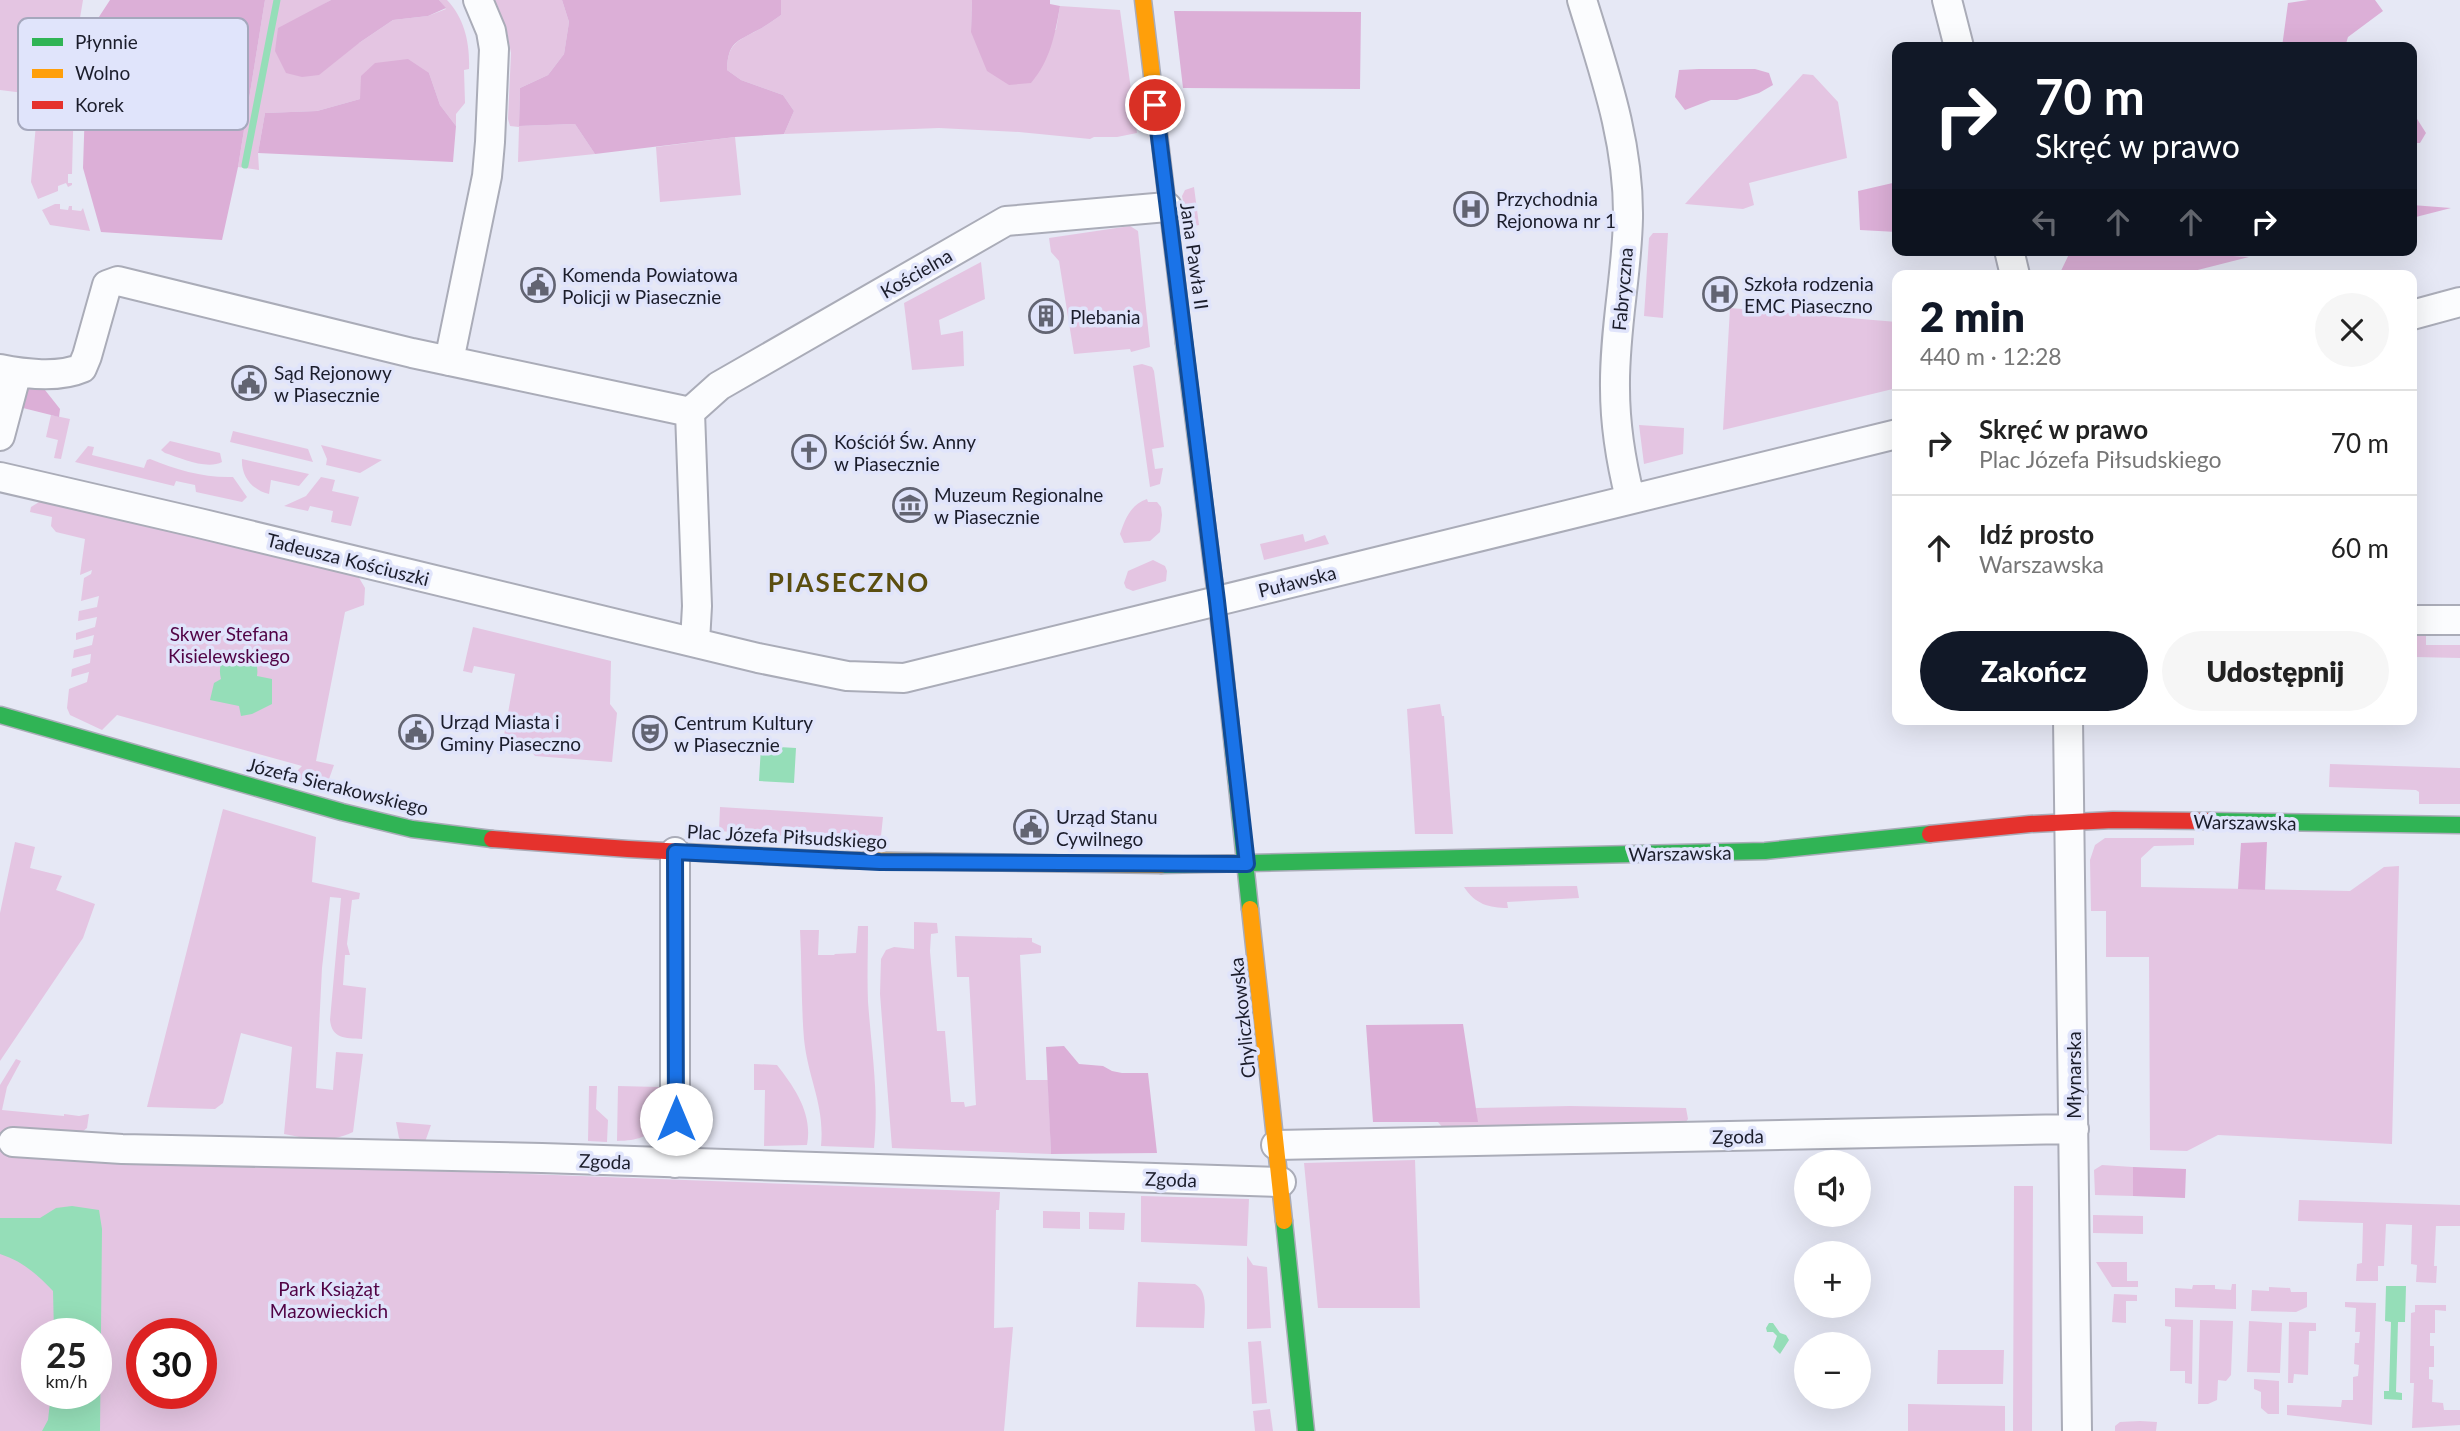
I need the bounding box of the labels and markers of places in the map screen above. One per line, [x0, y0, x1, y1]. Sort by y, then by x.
pin [1125, 75, 1185, 135]
place label: Przychodnia Rejonowa nr 1 [1496, 187, 1616, 232]
hospital icon: Przychodnia Rejonowa nr 1 [1452, 190, 1490, 228]
place label: Komenda Powiatowa Policji w Piasecznie [562, 263, 738, 308]
public building icon: Komenda Powiatowa Policji w Piasecznie [519, 266, 557, 304]
place label: Szkoła rodzenia EMC Piaseczno [1744, 272, 1874, 317]
hospital icon: Szkoła rodzenia EMC Piaseczno [1701, 275, 1739, 313]
building icon: Plebania [1027, 297, 1065, 335]
place label: Plebania [1070, 305, 1141, 328]
place label: Sąd Rejonowy w Piasecznie [274, 361, 392, 406]
public building icon: Sąd Rejonowy w Piasecznie [230, 364, 268, 402]
place label: Kościół Św. Anny w Piasecznie [834, 430, 976, 475]
church icon: Kościół Św. Anny w Piasecznie [790, 433, 828, 471]
place label: Muzeum Regionalne w Piasecznie [934, 483, 1103, 528]
museum icon: Muzeum Regionalne w Piasecznie [891, 486, 929, 524]
place label: Urząd Miasta i Gminy Piaseczno [440, 710, 581, 755]
place label: Centrum Kultury w Piasecznie [674, 711, 813, 756]
public building icon: Urząd Miasta i Gminy Piaseczno [397, 713, 435, 751]
theatre icon: Centrum Kultury w Piasecznie [631, 714, 669, 752]
place label: Urząd Stanu Cywilnego [1056, 805, 1157, 850]
public building icon: Urząd Stanu Cywilnego [1012, 808, 1050, 846]

